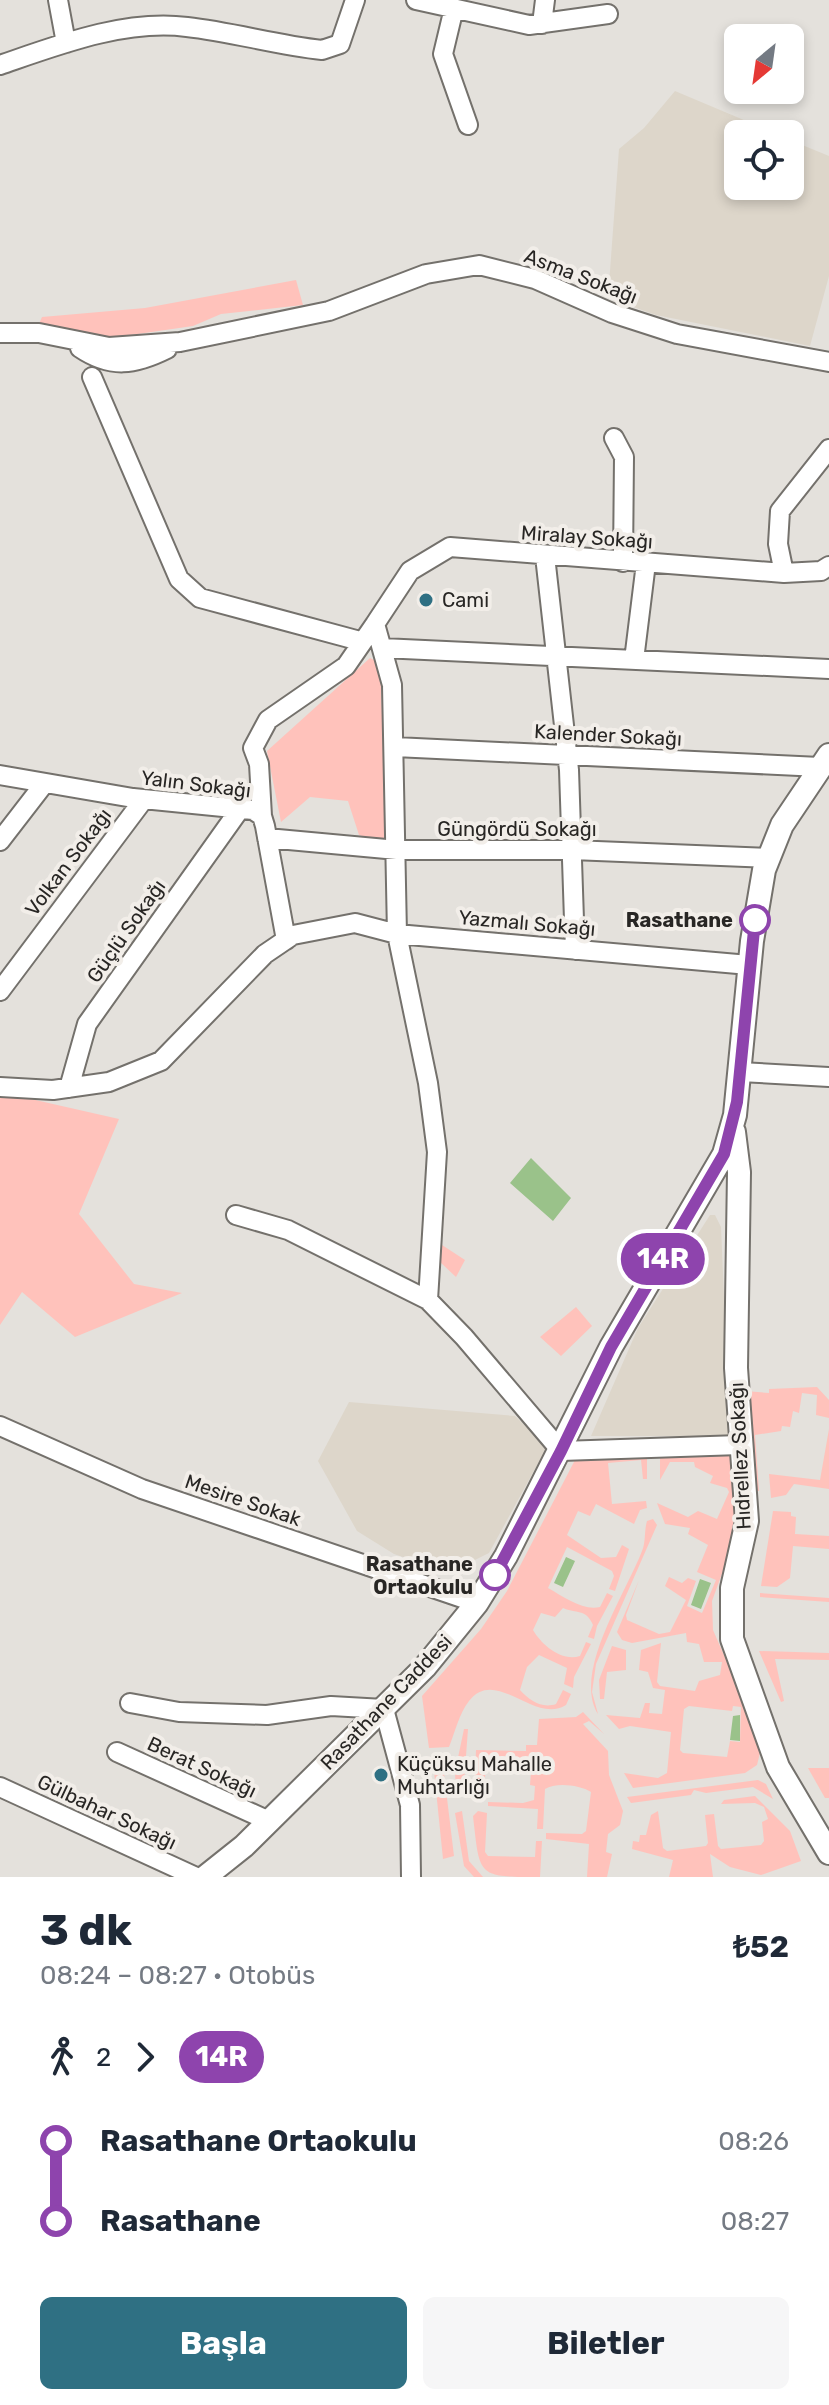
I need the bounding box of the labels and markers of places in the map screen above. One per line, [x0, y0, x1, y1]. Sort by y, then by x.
place label: Cami [442, 588, 489, 612]
marker: Cami [417, 591, 435, 609]
marker: Rasathane [740, 905, 770, 935]
place label: Rasathane [626, 908, 733, 932]
place label: Rasathane Ortaokulu [366, 1552, 473, 1599]
marker: Rasathane Ortaokulu [480, 1560, 510, 1590]
place label: Küçüksu Mahalle Muhtarlığı [397, 1752, 552, 1799]
marker: Küçüksu Mahalle Muhtarlığı [372, 1766, 390, 1784]

